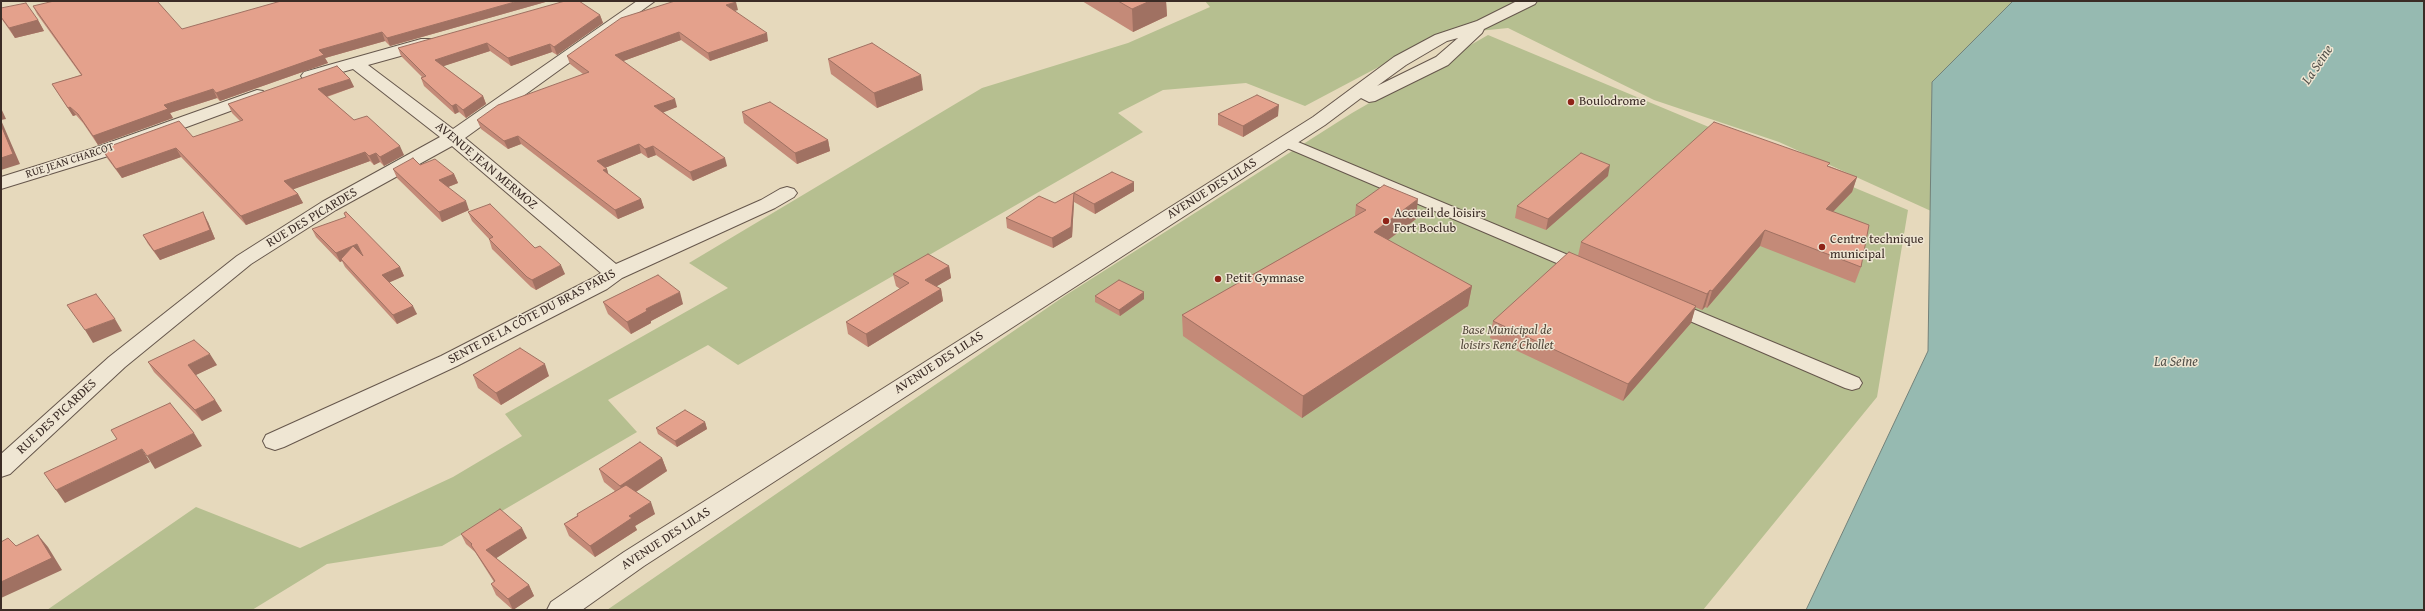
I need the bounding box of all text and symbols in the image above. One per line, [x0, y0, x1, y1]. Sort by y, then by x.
water label: La Seine [2299, 42, 2337, 88]
place label: Boulodrome [1579, 94, 1646, 110]
marker: Boulodrome [1566, 97, 1576, 107]
street label: AVENUE JEAN MERMOZ [432, 119, 540, 213]
street label: RUE JEAN CHARCOT [24, 141, 116, 181]
street label: AVENUE DES LILAS [1164, 155, 1260, 223]
street label: RUE DES PICARDES [264, 185, 360, 251]
place label: Accueil de loisirs Fort Boclub [1394, 206, 1486, 237]
marker: Accueil de loisirs Fort Boclub [1381, 216, 1391, 226]
place label: Centre technique municipal [1830, 232, 1924, 263]
marker: Centre technique municipal [1817, 242, 1827, 252]
street label: SENTE DE LA CÔTE DU BRAS PARIS [446, 266, 618, 368]
place label: Petit Gymnase [1226, 271, 1304, 287]
marker: Petit Gymnase [1213, 274, 1223, 284]
park label: Base Municipal de loisirs René Chollet [1460, 323, 1554, 354]
street label: AVENUE DES LILAS [892, 328, 986, 398]
water label: La Seine [2154, 354, 2198, 370]
street label: RUE DES PICARDES [14, 376, 100, 458]
street label: AVENUE DES LILAS [619, 504, 713, 574]

